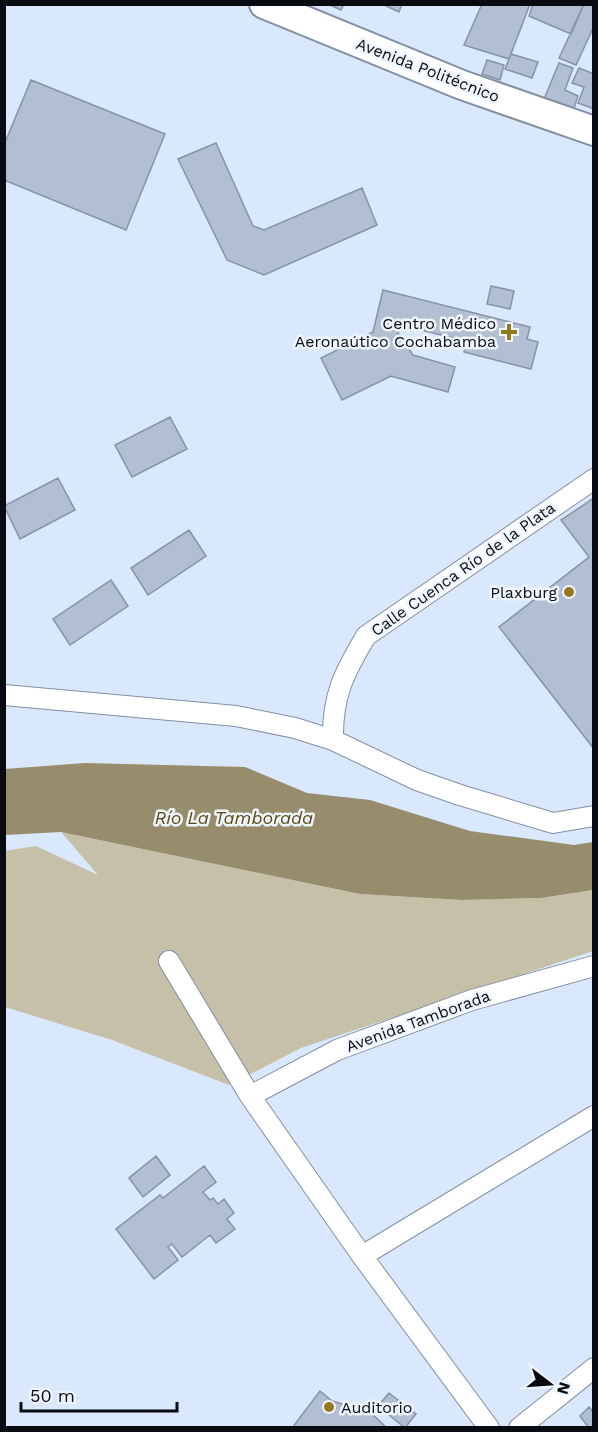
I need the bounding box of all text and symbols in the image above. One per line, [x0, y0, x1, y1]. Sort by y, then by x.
street label: Avenida Politécnico [354, 34, 502, 106]
place label: Centro Médico Aeronaútico Cochabamba [295, 314, 496, 351]
marker: Centro Médico Aeronaútico Cochabamba [500, 323, 518, 341]
street label: Calle Cuenca Río de la Plata [367, 498, 559, 640]
place label: Plaxburg [490, 583, 557, 602]
marker: Plaxburg [562, 585, 576, 599]
water label: Río La Tamborada [155, 807, 313, 828]
street label: Avenida Tamborada [343, 986, 493, 1056]
north arrow [520, 1354, 580, 1414]
scale bar [21, 1375, 177, 1413]
text: N [553, 1380, 575, 1397]
text: 50 m [30, 1385, 75, 1406]
place label: Auditorio [341, 1398, 412, 1417]
marker: Auditorio [322, 1400, 336, 1414]

